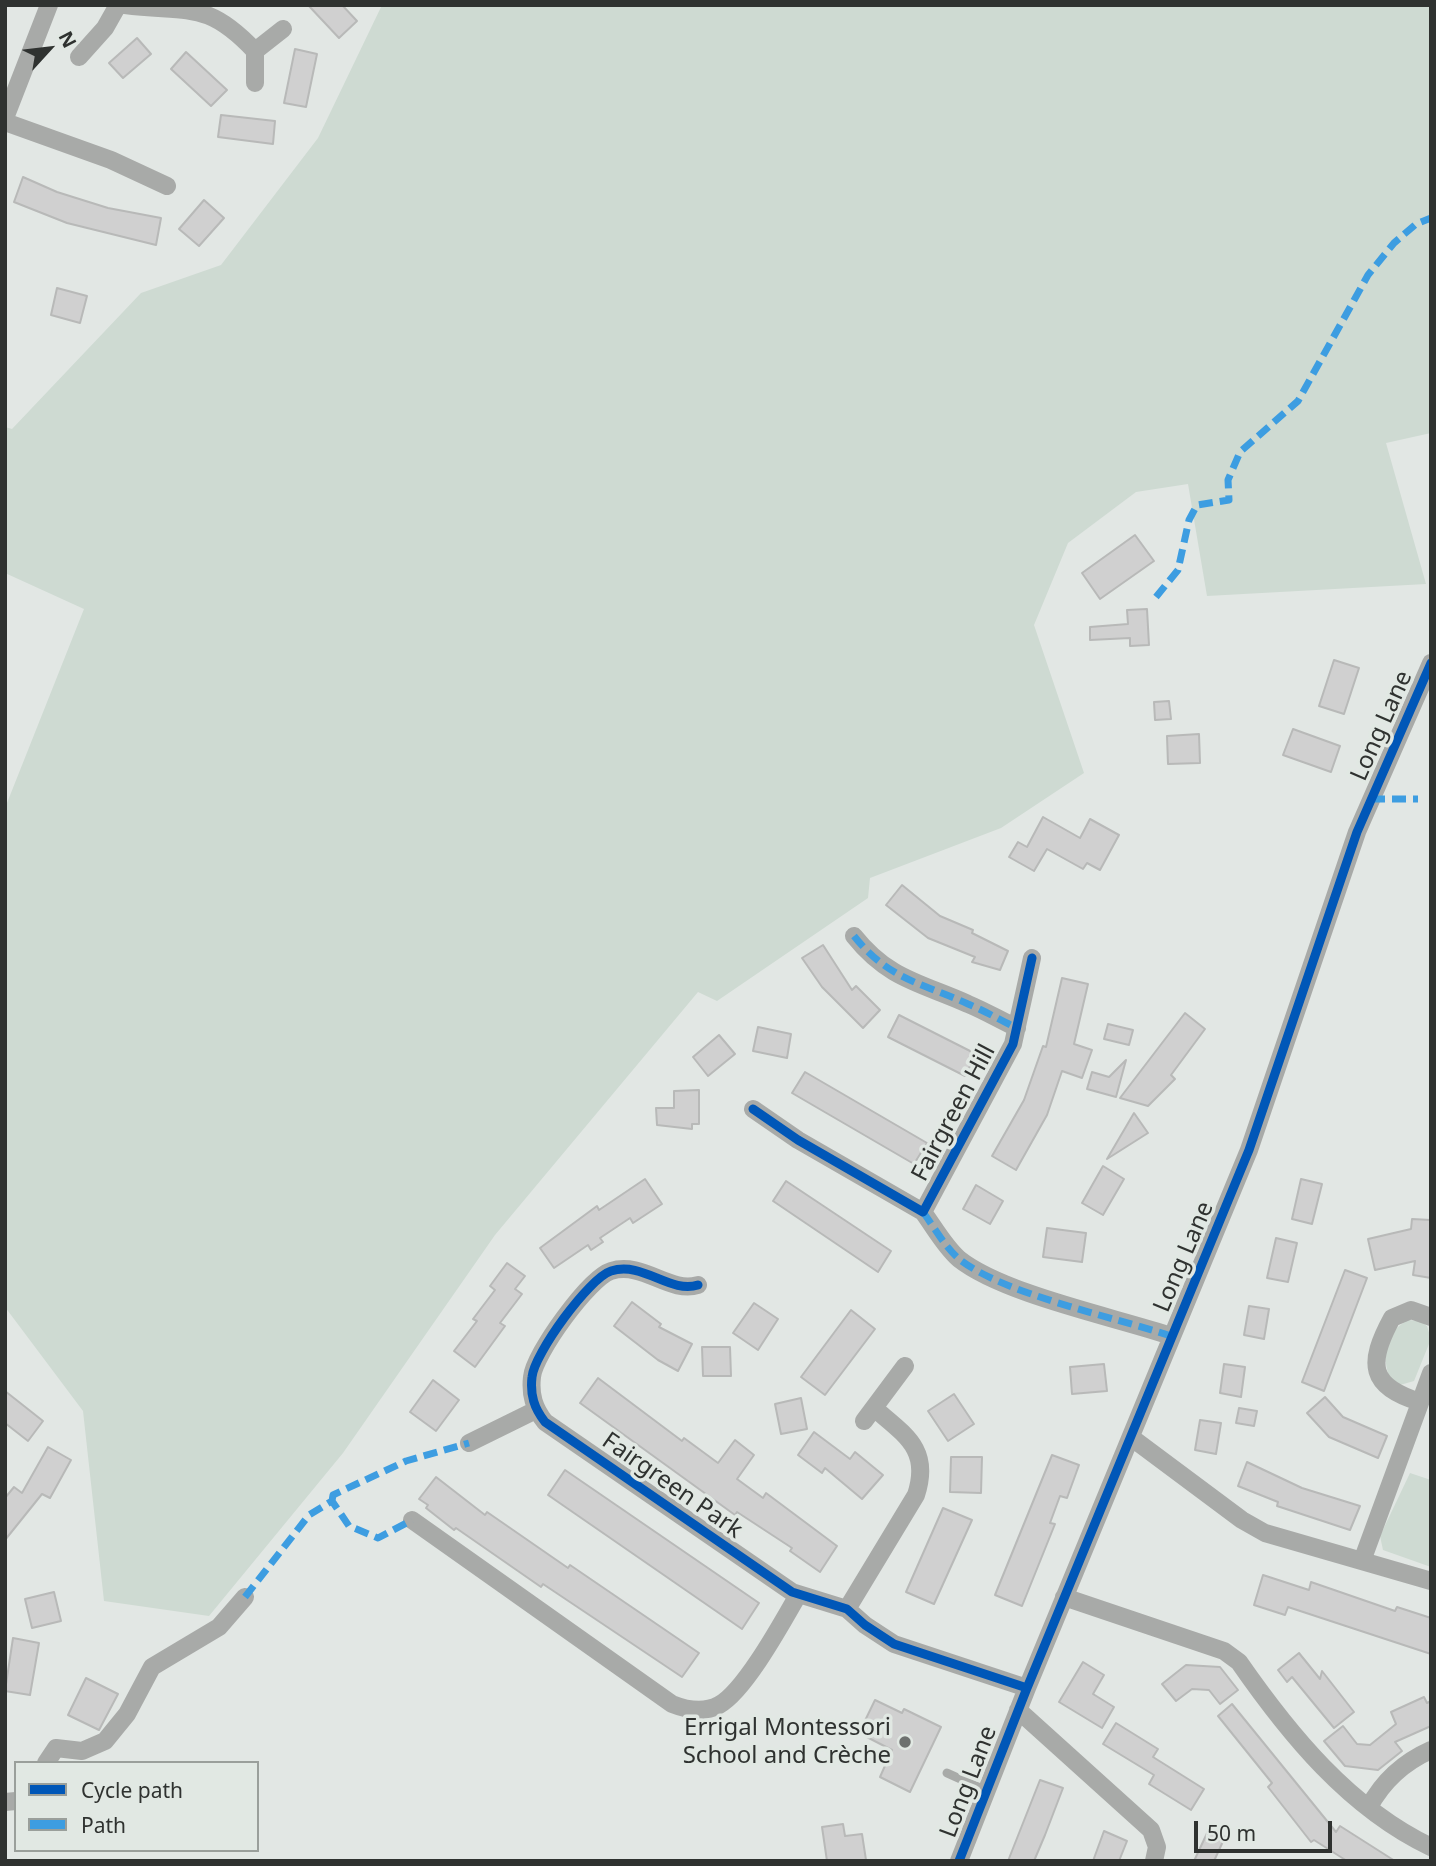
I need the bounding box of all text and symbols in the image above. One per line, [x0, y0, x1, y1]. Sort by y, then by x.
north arrow [14, 14, 84, 84]
text: N [53, 27, 83, 52]
street label: Long Lane [1345, 667, 1419, 785]
street label: Fairgreen Hill [906, 1040, 1002, 1186]
street label: Long Lane [1148, 1197, 1220, 1317]
street label: Fairgreen Park [596, 1427, 748, 1545]
place label: Errigal Montessori School and Crèche [683, 1714, 891, 1770]
street label: Long Lane [935, 1722, 1003, 1842]
marker: Errigal Montessori School and Crèche [897, 1734, 913, 1750]
legend [14, 1761, 259, 1852]
text: Cycle path [81, 1776, 183, 1804]
scale bar [1198, 1806, 1336, 1850]
text: Path [81, 1811, 126, 1839]
text: 50 m [1207, 1819, 1256, 1847]

